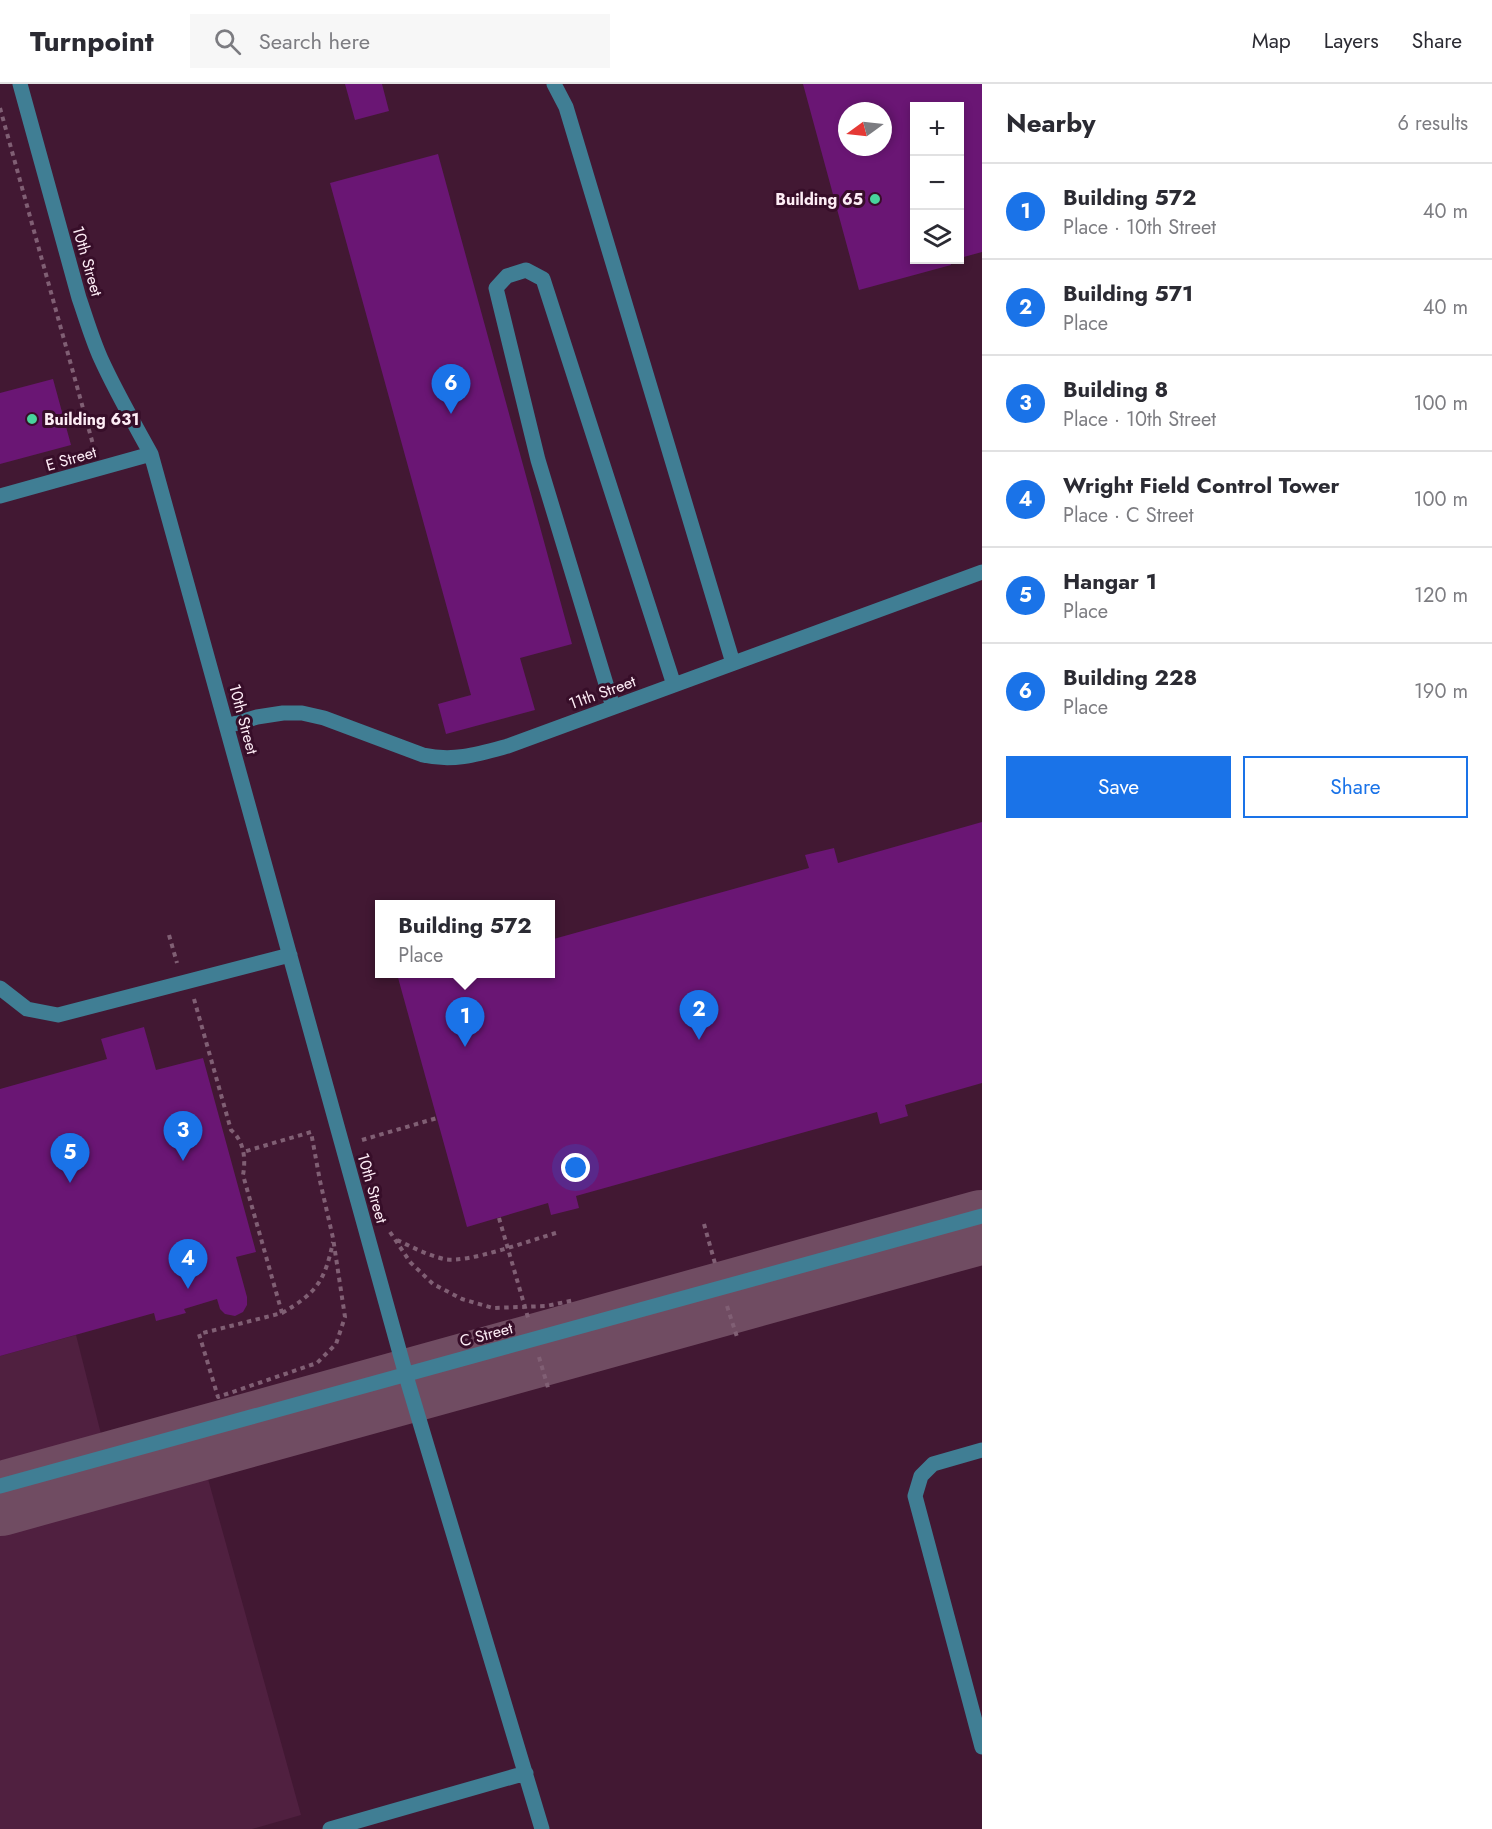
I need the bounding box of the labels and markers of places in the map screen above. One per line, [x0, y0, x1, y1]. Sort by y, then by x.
place label: Building 65 [775, 188, 863, 211]
marker: Building 65 [868, 192, 882, 206]
pin: 6 [432, 364, 470, 414]
place label: Building 631 [44, 408, 139, 431]
marker: Building 631 [25, 412, 39, 426]
pin: 2 [680, 990, 718, 1040]
pin: 1 [446, 998, 484, 1047]
pin: 3 [164, 1112, 202, 1161]
pin: 5 [50, 1134, 90, 1183]
pin: 4 [168, 1240, 207, 1289]

